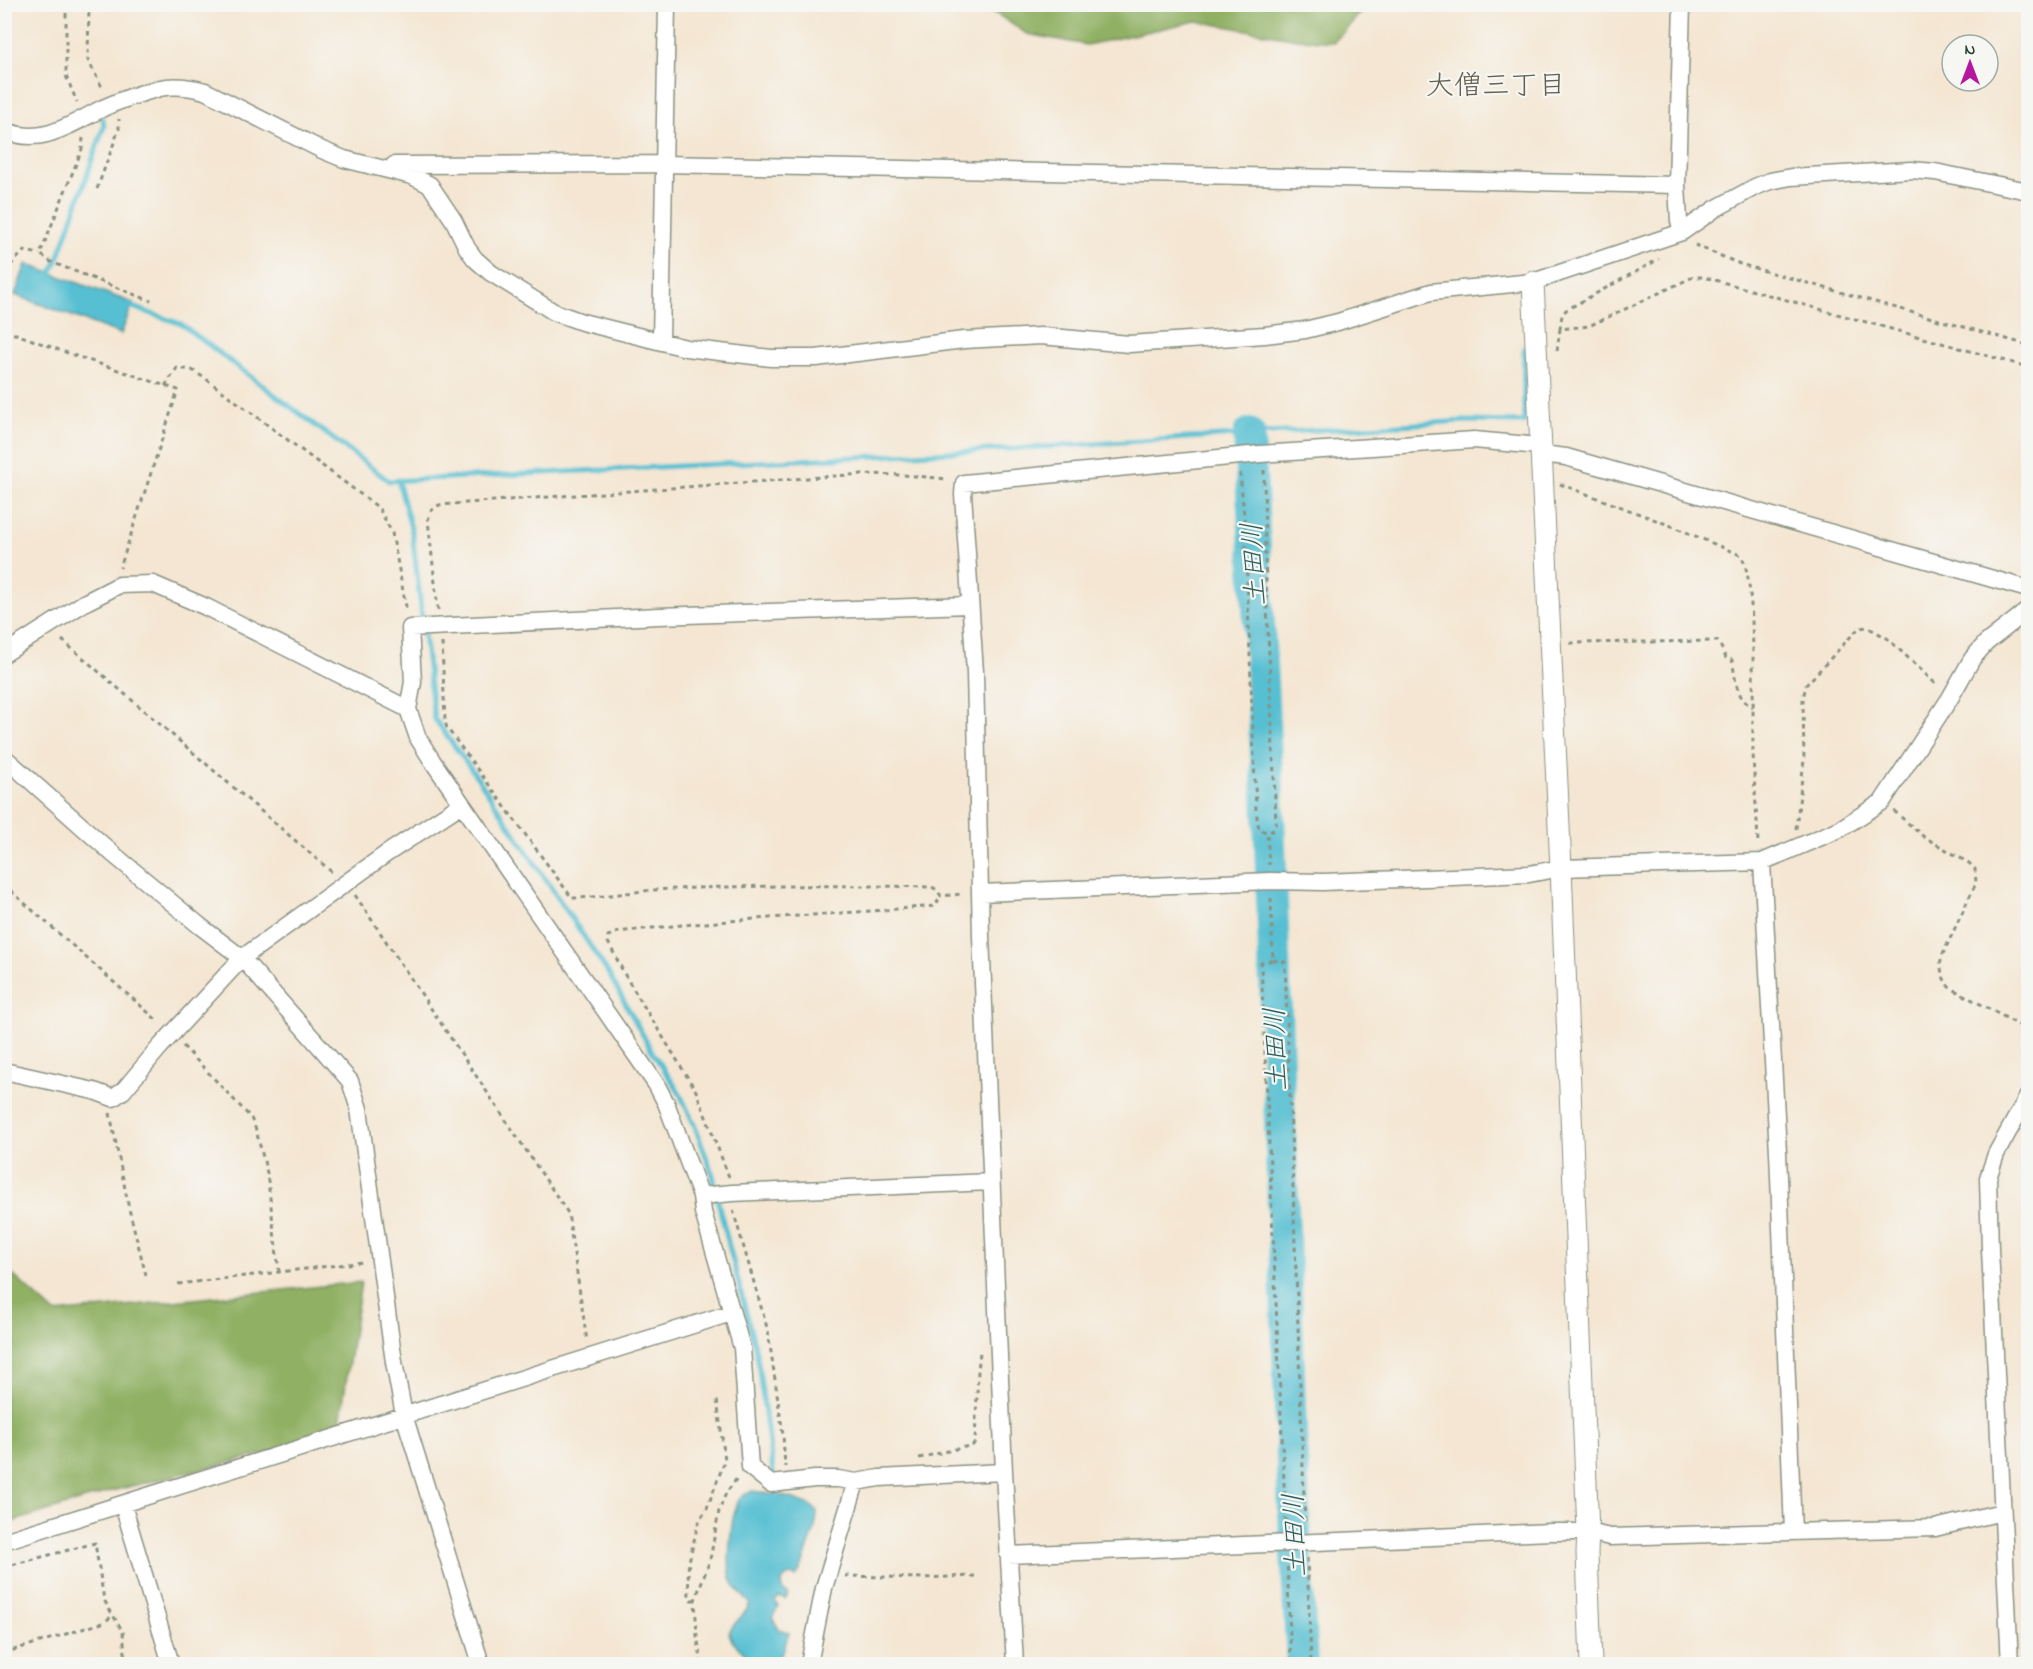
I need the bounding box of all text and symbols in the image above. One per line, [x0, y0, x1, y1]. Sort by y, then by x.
north arrow [1940, 33, 2000, 93]
text: N [1965, 38, 1976, 62]
district label: 大僧三丁目 [1426, 67, 1566, 108]
water label: 土田川 [1233, 521, 1279, 607]
water label: 土田川 [1256, 1006, 1300, 1092]
water label: 土田川 [1275, 1492, 1319, 1578]

